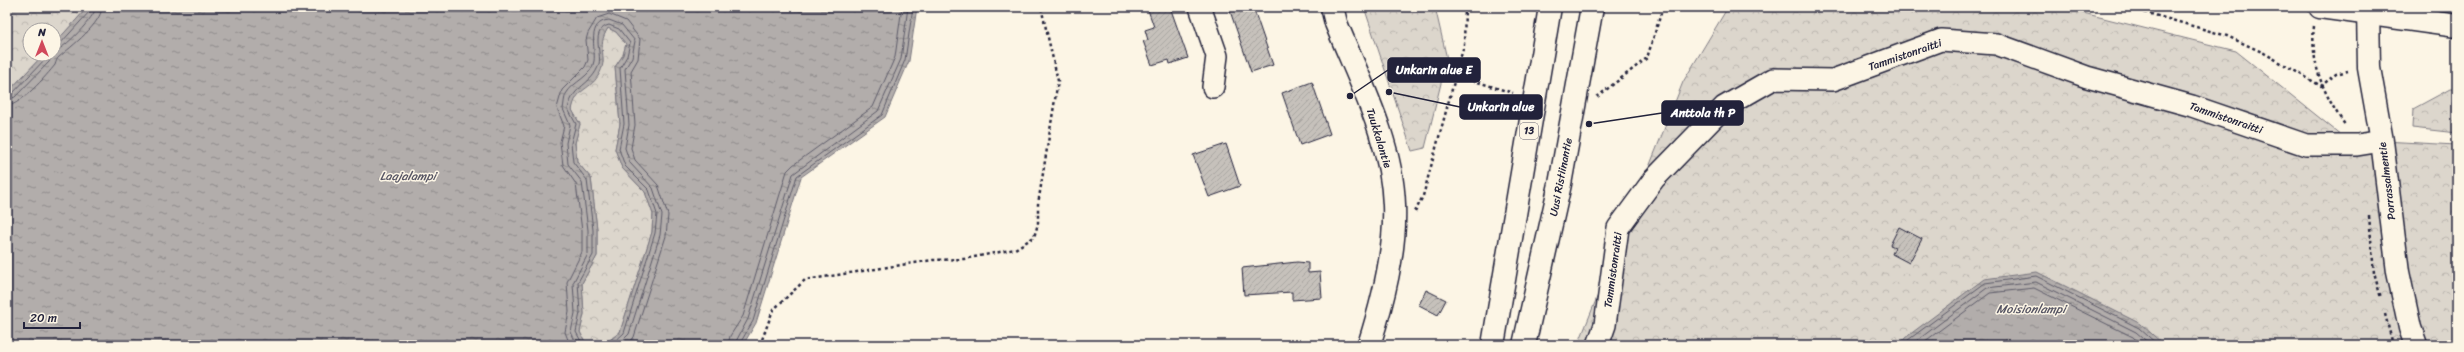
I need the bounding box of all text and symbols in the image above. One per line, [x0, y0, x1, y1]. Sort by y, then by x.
north arrow [22, 22, 62, 62]
text: N [37, 23, 46, 42]
street label: Tammistonraitti [1866, 33, 1945, 76]
callout: Unkarin alue E [1388, 58, 1480, 82]
text: Unkarin alue E [1396, 59, 1474, 81]
callout: Unkarin alue [1460, 95, 1542, 119]
text: Unkarin alue [1468, 96, 1535, 118]
street label: Tammistonraitti [2187, 97, 2266, 140]
callout: Anttola th P [1662, 101, 1743, 125]
text: Anttola th P [1670, 102, 1736, 124]
street label: Tuukkalantie [1361, 106, 1397, 171]
road number: 13 [1520, 123, 1538, 139]
street label: Uusi Ristiinantie [1544, 136, 1578, 218]
street label: Porrassalmentie [2373, 140, 2401, 221]
water label: Laajalampi [380, 165, 439, 187]
street label: Tammistonraitti [1598, 230, 1628, 309]
water label: Moisionlampi [1997, 298, 2068, 320]
scale bar [24, 304, 80, 330]
text: 20 m [30, 307, 57, 329]

